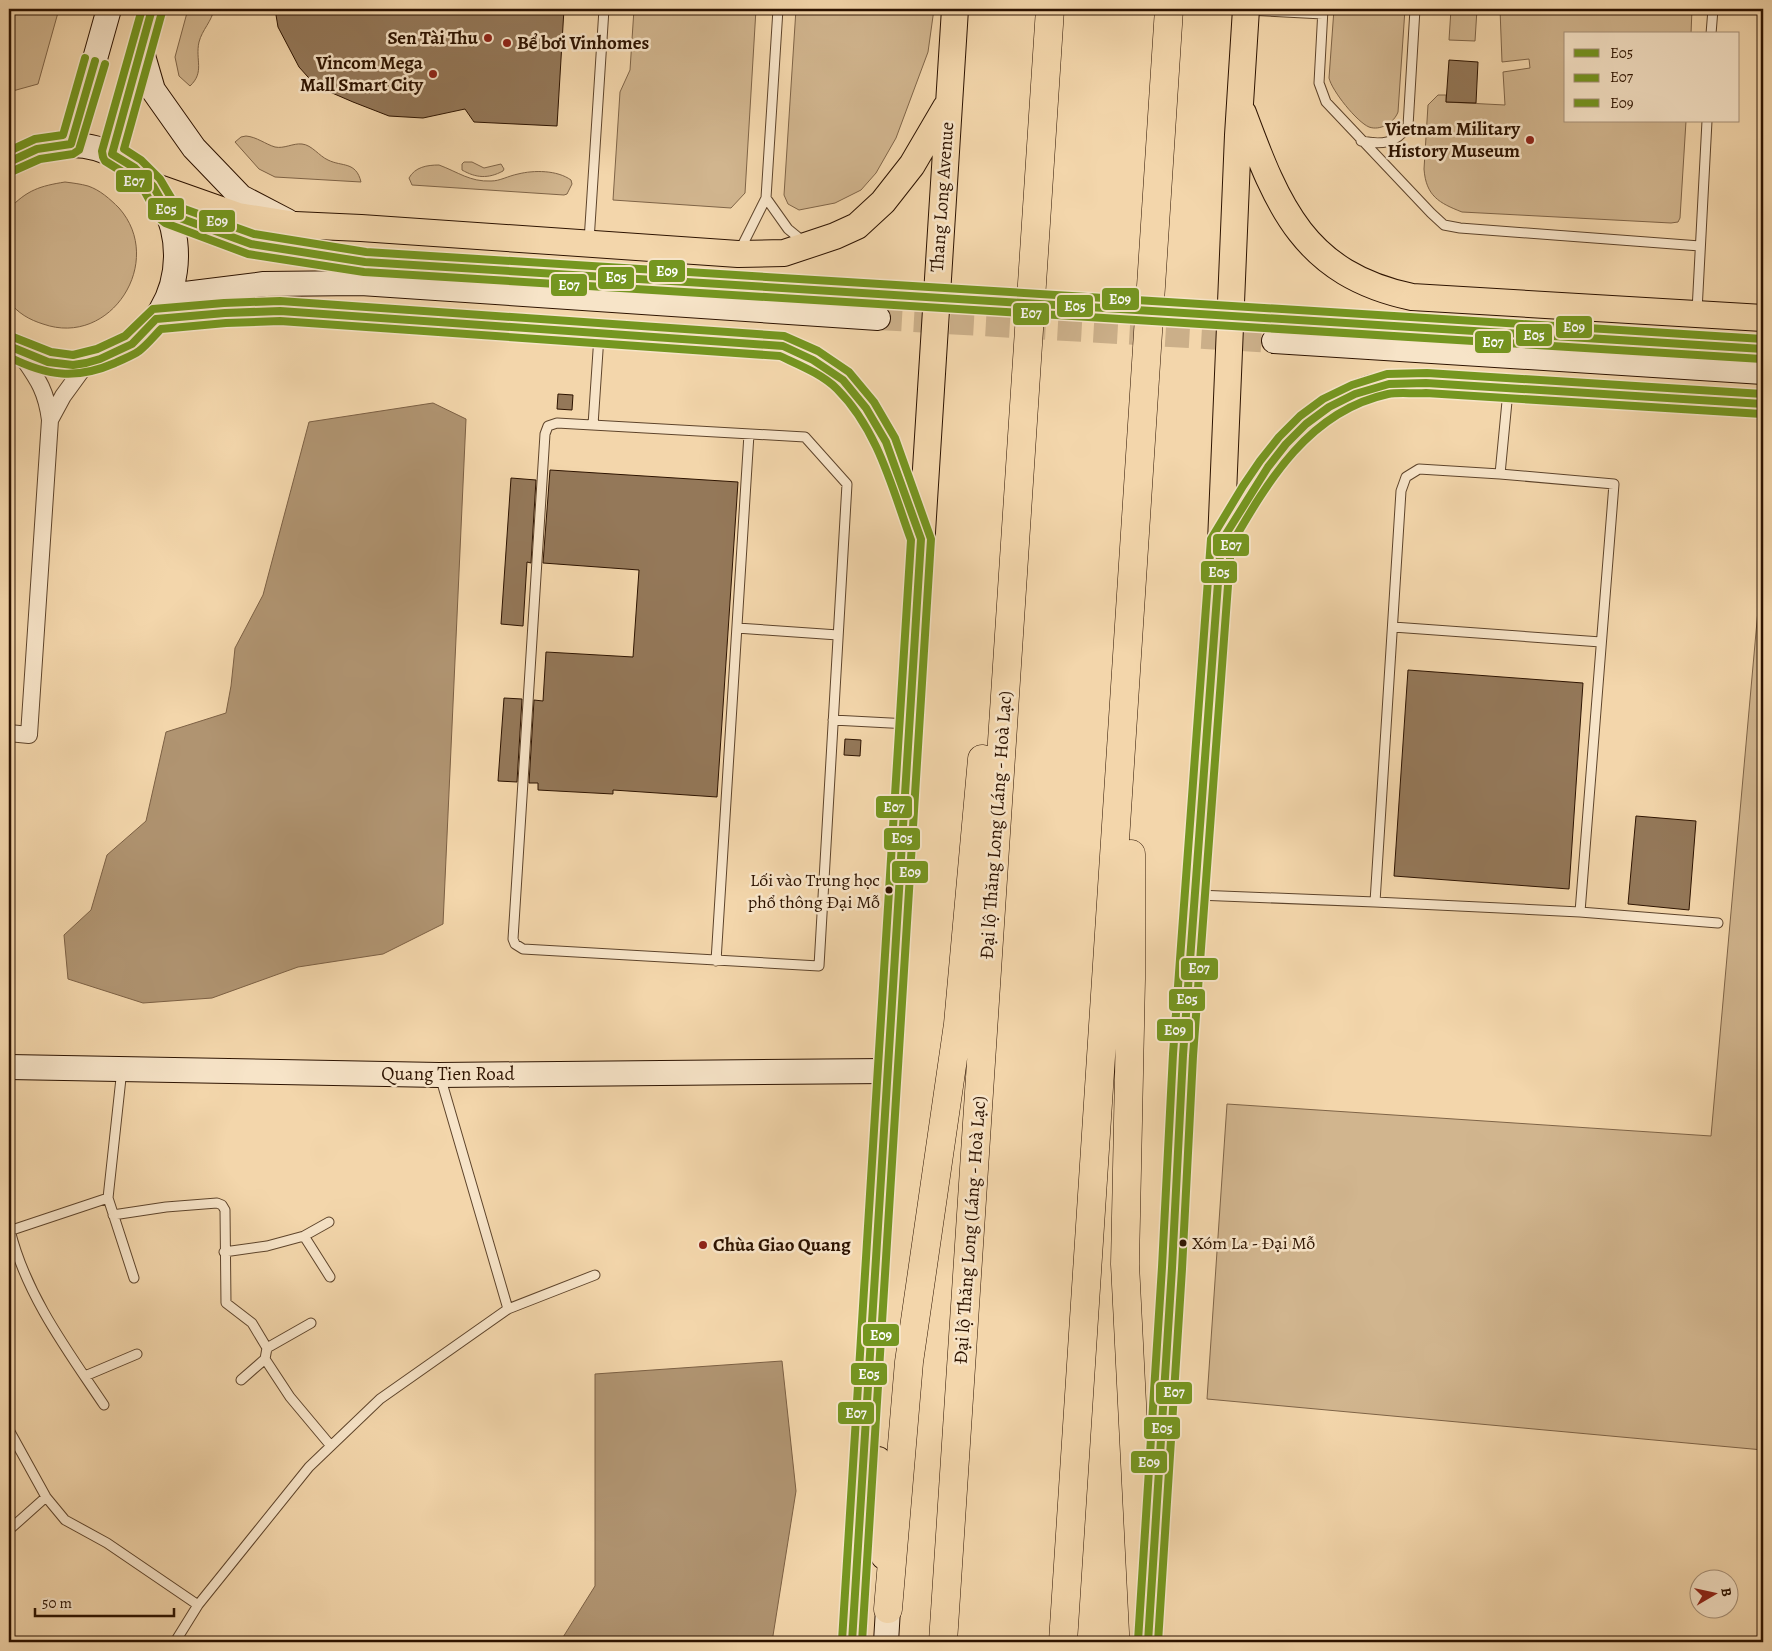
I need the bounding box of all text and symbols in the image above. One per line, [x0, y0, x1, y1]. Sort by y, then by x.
place label: Sen Tài Thu [387, 25, 479, 51]
place label: Bể bơi Vinhomes [517, 30, 650, 56]
marker: Sen Tài Thu [482, 32, 494, 44]
legend [1564, 32, 1740, 122]
marker: Bể bơi Vinhomes [501, 37, 513, 49]
text: E05 [1610, 43, 1633, 63]
place label: Vincom Mega Mall Smart City [300, 50, 424, 98]
text: E07 [1610, 67, 1634, 87]
marker: Vincom Mega Mall Smart City [427, 68, 439, 80]
text: E09 [1610, 93, 1634, 113]
place label: Vietnam Military History Museum [1384, 116, 1521, 164]
street label: Thang Long Avenue [924, 121, 960, 273]
marker: Vietnam Military History Museum [1524, 134, 1536, 146]
line badge: E07 [115, 169, 153, 193]
text: E07 [123, 172, 145, 191]
line badge: E05 [147, 197, 185, 221]
text: E05 [155, 200, 177, 219]
line badge: E09 [198, 209, 236, 233]
text: E09 [206, 212, 228, 231]
line badge: E09 [648, 259, 686, 283]
text: E09 [656, 262, 678, 281]
line badge: E05 [597, 266, 635, 290]
text: E05 [605, 268, 627, 287]
line badge: E07 [550, 273, 588, 297]
text: E07 [558, 276, 580, 295]
line badge: E09 [1101, 287, 1140, 311]
text: E09 [1109, 290, 1131, 309]
line badge: E05 [1056, 294, 1094, 318]
text: E05 [1064, 297, 1086, 316]
line badge: E07 [1012, 302, 1050, 326]
text: E07 [1020, 304, 1042, 323]
line badge: E09 [1555, 315, 1593, 339]
text: E09 [1563, 318, 1585, 337]
line badge: E05 [1515, 323, 1553, 347]
text: E05 [1523, 326, 1545, 345]
line badge: E07 [1474, 330, 1512, 354]
text: E07 [1482, 333, 1504, 352]
line badge: E07 [1212, 533, 1250, 557]
text: E07 [1220, 536, 1242, 555]
line badge: E05 [1200, 560, 1238, 584]
text: E05 [1208, 563, 1230, 582]
street label: Đại lộ Thăng Long (Láng - Hoà Lạc) [974, 690, 1018, 960]
line badge: E07 [875, 795, 913, 819]
text: E07 [883, 798, 905, 817]
line badge: E05 [883, 827, 921, 851]
text: E05 [891, 829, 913, 848]
line badge: E09 [891, 860, 929, 884]
text: E09 [899, 863, 921, 882]
place label: Lối vào Trung học phổ thông Đại Mỗ [748, 868, 880, 914]
marker: Lối vào Trung học phổ thông Đại Mỗ [884, 885, 894, 895]
line badge: E07 [1180, 957, 1219, 981]
text: E07 [1188, 959, 1210, 978]
line badge: E05 [1168, 988, 1206, 1012]
text: E05 [1176, 990, 1198, 1009]
line badge: E09 [1156, 1018, 1194, 1042]
text: E09 [1164, 1021, 1186, 1040]
street label: Quang Tien Road [381, 1061, 516, 1087]
street label: Đại lộ Thăng Long (Láng - Hoà Lạc) [948, 1095, 992, 1365]
place label: Xóm La - Đại Mỗ [1192, 1231, 1315, 1255]
place label: Chùa Giao Quang [713, 1232, 851, 1258]
marker: Xóm La - Đại Mỗ [1178, 1238, 1188, 1248]
marker: Chùa Giao Quang [697, 1239, 709, 1251]
line badge: E09 [862, 1323, 900, 1347]
text: E09 [870, 1326, 892, 1345]
line badge: E05 [850, 1362, 888, 1386]
text: E05 [858, 1365, 880, 1384]
line badge: E07 [1155, 1381, 1193, 1405]
text: E07 [1163, 1383, 1185, 1402]
line badge: E07 [837, 1401, 875, 1425]
text: E07 [845, 1404, 867, 1423]
line badge: E05 [1143, 1416, 1181, 1440]
text: E05 [1151, 1419, 1173, 1438]
line badge: E09 [1130, 1450, 1168, 1474]
text: E09 [1138, 1453, 1160, 1472]
north arrow [1690, 1568, 1740, 1618]
scale bar [35, 1586, 174, 1618]
text: B [1716, 1586, 1736, 1598]
text: 50 m [42, 1593, 72, 1613]

